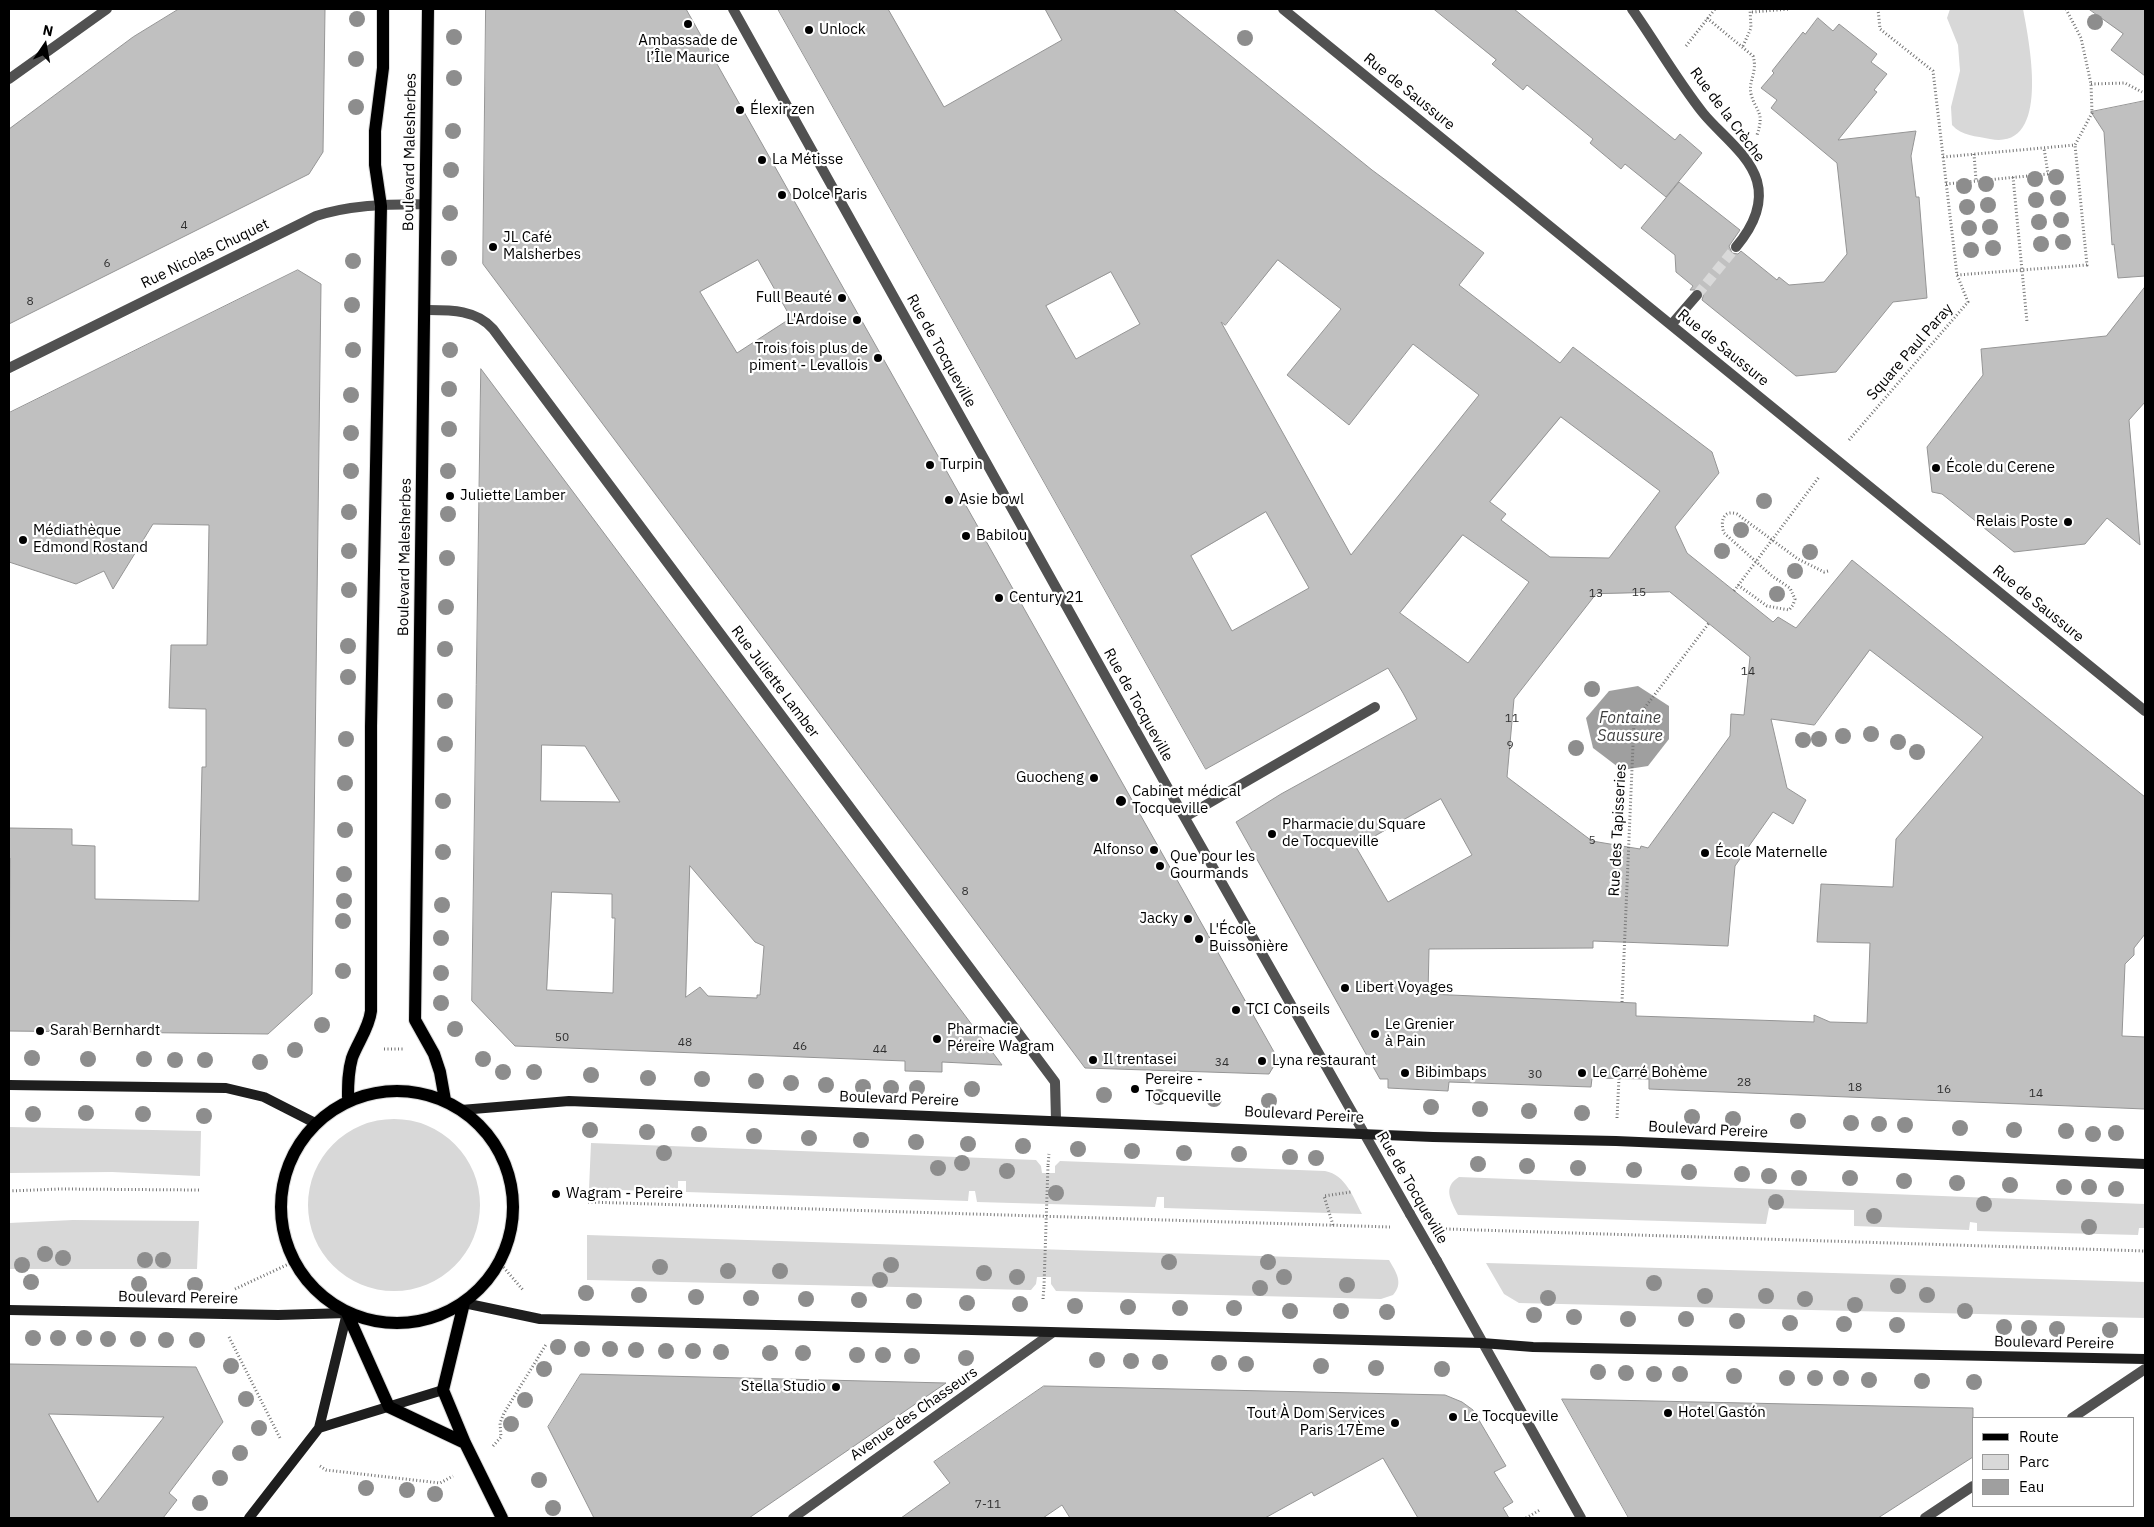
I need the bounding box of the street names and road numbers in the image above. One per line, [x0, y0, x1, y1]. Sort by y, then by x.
street label: Rue de Saussure [1360, 50, 1458, 134]
street label: Rue de la Crèche [1686, 64, 1768, 166]
street label: Boulevard Malesherbes [400, 73, 420, 231]
street label: Rue Nicolas Chuquet [138, 215, 272, 293]
street label: Rue de Tocqueville [902, 291, 980, 411]
street label: Square Paul Paray [1863, 300, 1957, 404]
street label: Rue de Saussure [1674, 306, 1772, 390]
street label: Boulevard Malesherbes [395, 478, 415, 636]
street label: Rue de Saussure [1989, 562, 2087, 646]
street label: Rue Juliette Lamber [727, 623, 823, 741]
street label: Rue de Tocqueville [1099, 645, 1177, 765]
street label: Rue des Tapisseries [1606, 763, 1630, 897]
street label: Boulevard Pereire [839, 1088, 959, 1110]
street label: Boulevard Pereire [1244, 1103, 1364, 1127]
street label: Boulevard Pereire [1648, 1118, 1768, 1142]
street label: Rue de Tocqueville [1373, 1129, 1451, 1247]
street label: Boulevard Pereire [118, 1288, 238, 1308]
street label: Boulevard Pereire [1994, 1333, 2114, 1353]
street label: Avenue des Chasseurs [847, 1363, 981, 1465]

